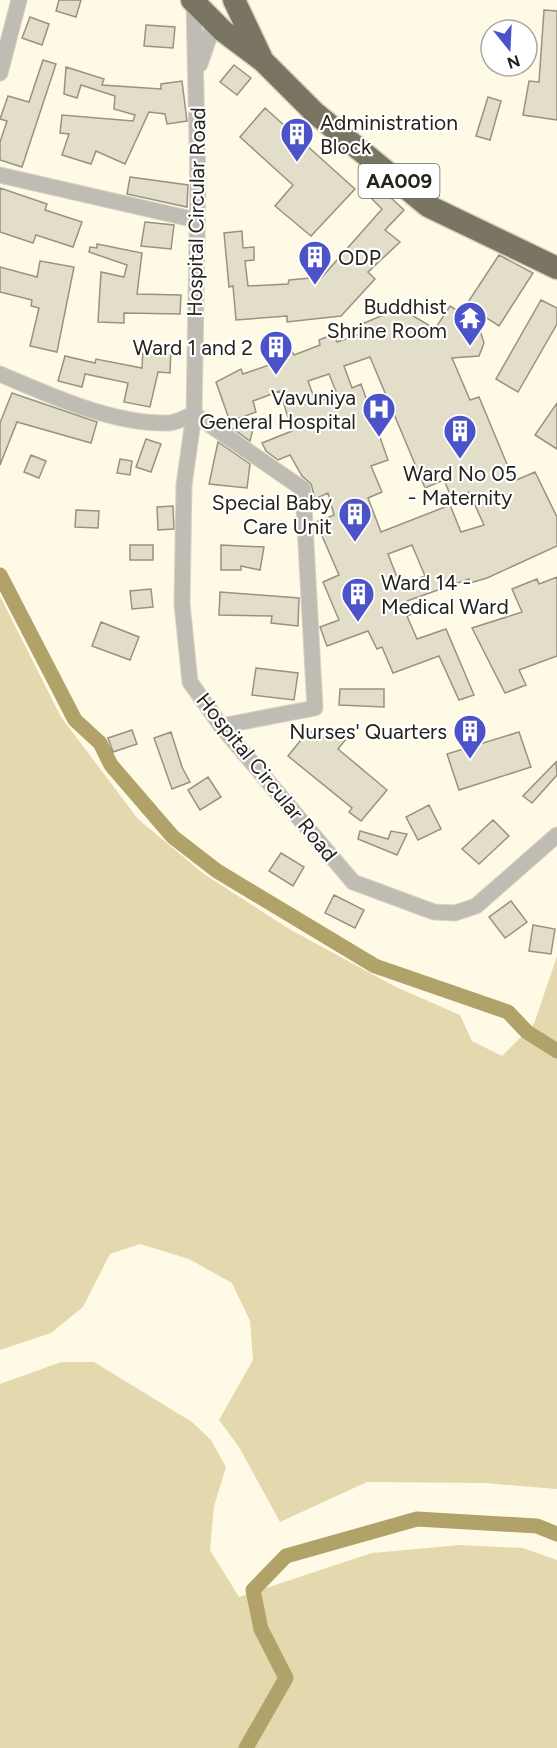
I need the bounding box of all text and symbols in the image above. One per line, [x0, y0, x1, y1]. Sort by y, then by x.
north arrow [479, 18, 539, 78]
text: N [505, 51, 522, 73]
street label: Hospital Circular Road [182, 107, 210, 317]
place label: Administration Block [320, 110, 458, 159]
building icon: Administration Block [279, 116, 315, 163]
road number: AA009 [358, 164, 440, 198]
building icon: ODP [297, 239, 333, 286]
place label: ODP [338, 245, 381, 270]
place label: Buddhist Shrine Room [327, 294, 447, 343]
temple icon: Buddhist Shrine Room [452, 300, 488, 347]
building icon: Ward 1 and 2 [258, 329, 294, 376]
place label: Ward 1 and 2 [133, 335, 253, 360]
place label: Vavuniya General Hospital [200, 385, 356, 434]
hospital icon: Vavuniya General Hospital [361, 391, 397, 438]
building icon: Ward No 05 - Maternity [442, 413, 478, 460]
place label: Ward No 05 - Maternity [403, 461, 517, 510]
place label: Special Baby Care Unit [212, 490, 332, 539]
building icon: Special Baby Care Unit [337, 496, 373, 543]
place label: Ward 14 - Medical Ward [381, 570, 509, 619]
building icon: Ward 14 - Medical Ward [340, 576, 376, 623]
street label: Hospital Circular Road [191, 688, 343, 866]
building icon: Nurses' Quarters [452, 713, 488, 760]
place label: Nurses' Quarters [289, 719, 447, 744]

